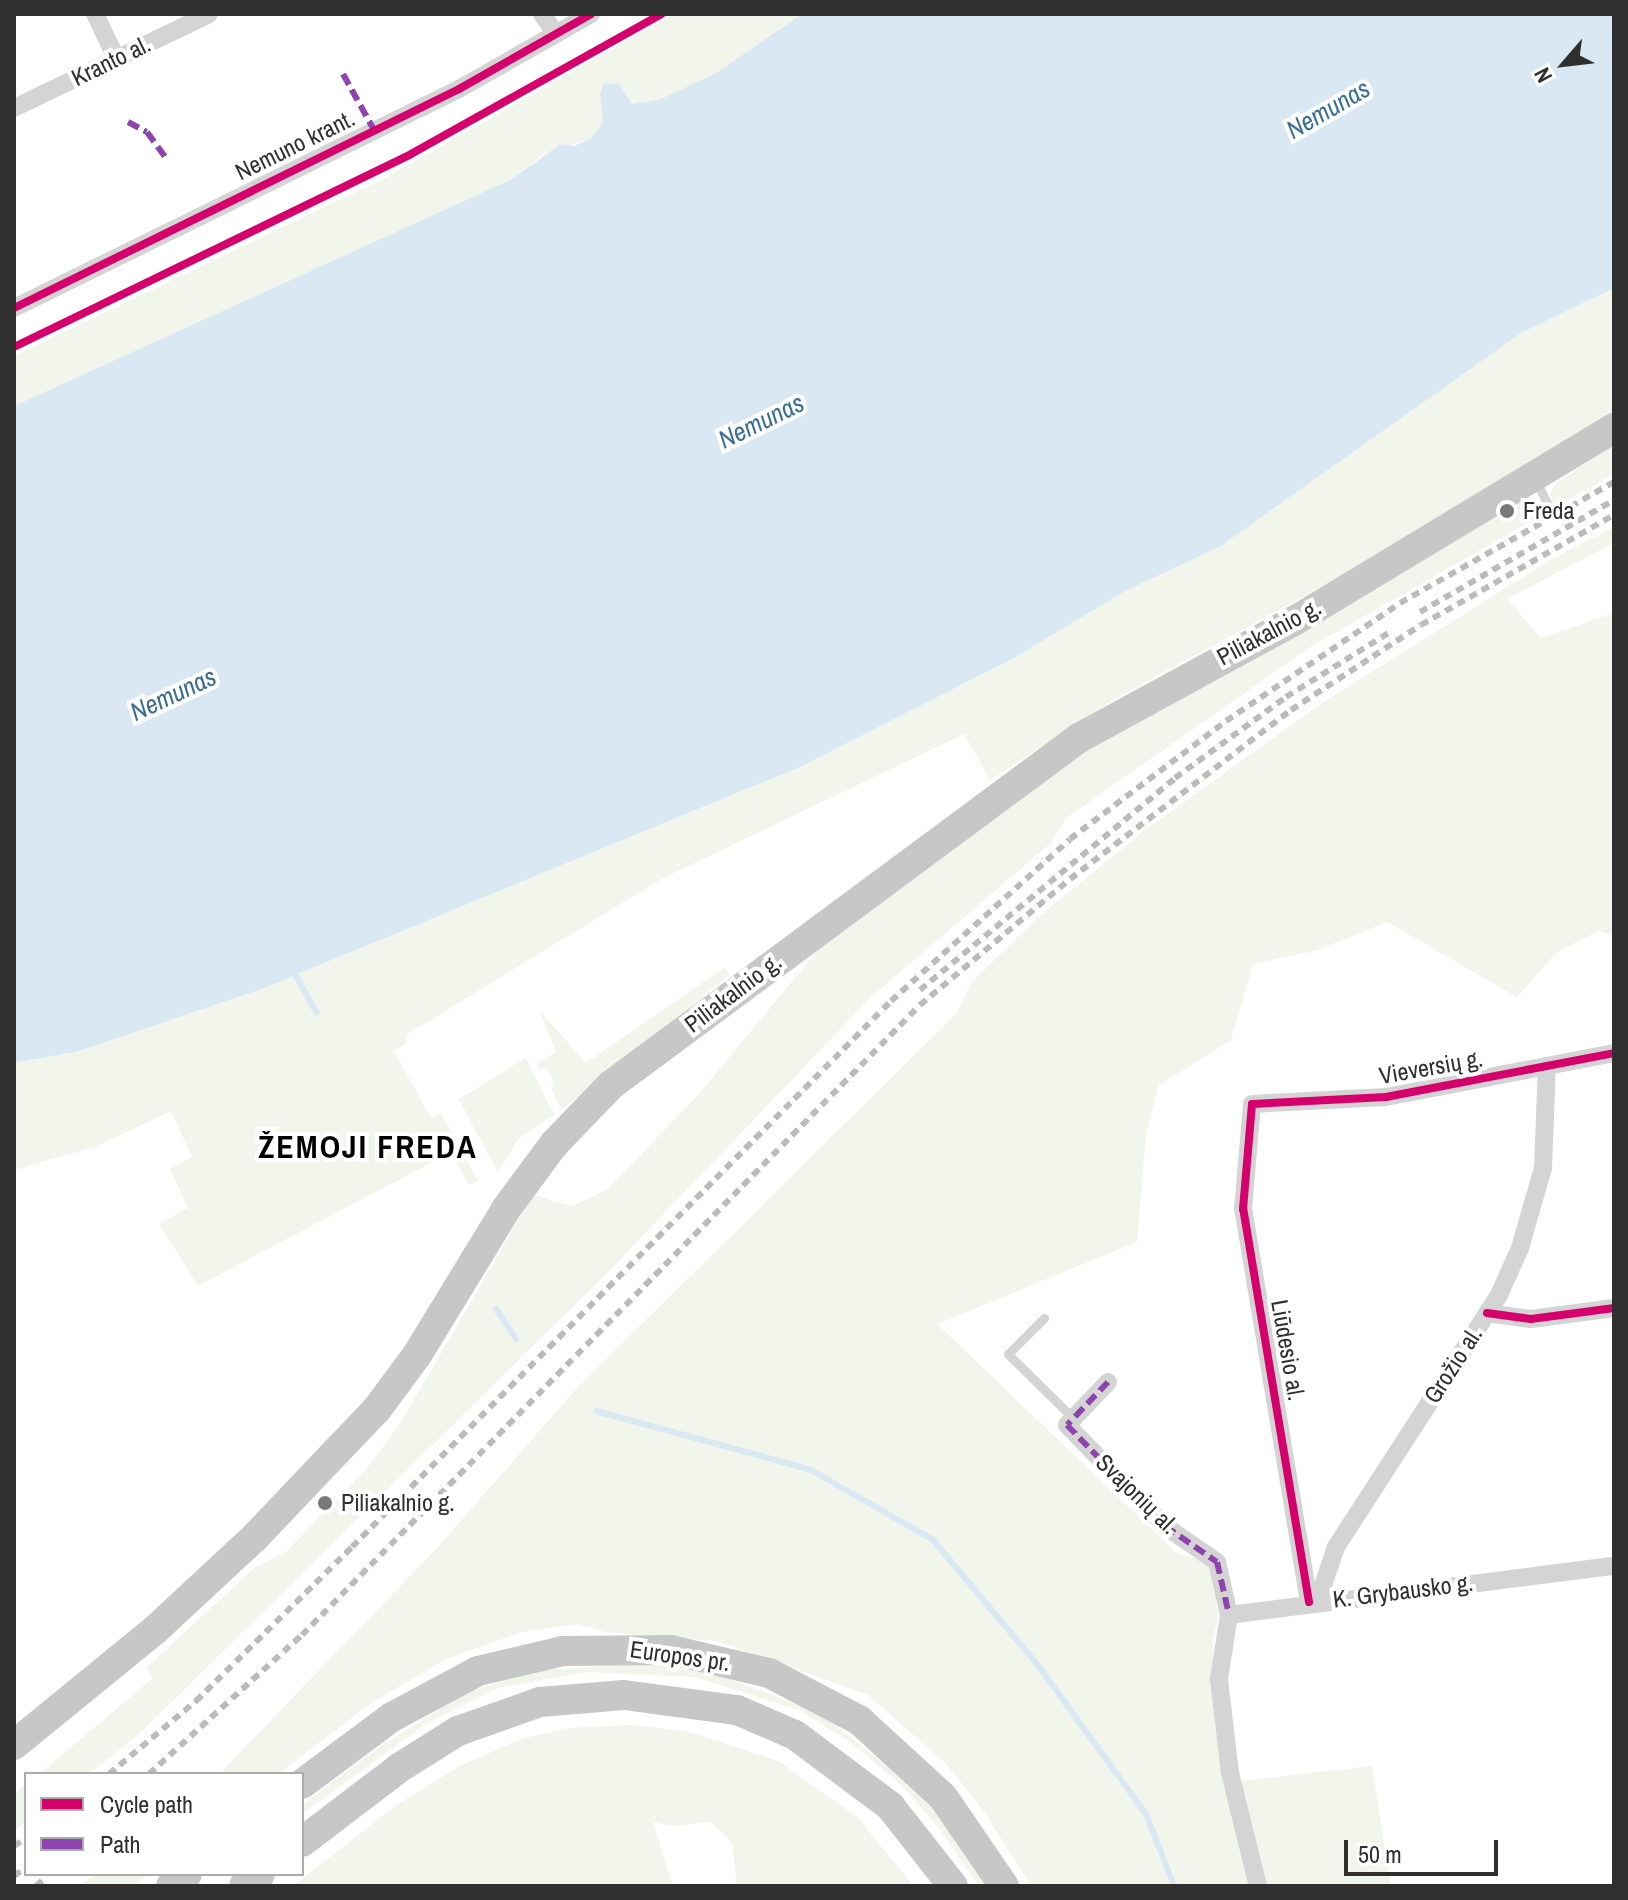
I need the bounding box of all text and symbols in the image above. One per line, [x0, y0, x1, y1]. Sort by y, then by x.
north arrow [1524, 24, 1604, 104]
street label: Kranto al. [67, 30, 155, 92]
text: N [1527, 62, 1559, 88]
water label: Nemunas [1281, 73, 1375, 145]
street label: Nemuno krant. [231, 104, 359, 186]
water label: Nemunas [713, 387, 809, 455]
place label: Freda [1523, 497, 1574, 525]
marker: Freda [1498, 502, 1516, 520]
street label: Piliakalnio g. [1212, 593, 1326, 671]
water label: Nemunas [125, 661, 221, 727]
street label: Piliakalnio g. [679, 947, 787, 1039]
street label: Vieversių g. [1377, 1044, 1485, 1090]
district label: ŽEMOJI FREDA [258, 1128, 478, 1166]
street label: Liūdesio al. [1265, 1297, 1311, 1403]
street label: Grožio al. [1418, 1321, 1488, 1409]
street label: Svajonių al. [1090, 1448, 1184, 1540]
place label: Piliakalnio g. [341, 1489, 455, 1517]
marker: Piliakalnio g. [316, 1494, 334, 1512]
street label: K. Grybausko g. [1331, 1568, 1475, 1614]
street label: Europos pr. [628, 1635, 732, 1677]
legend [24, 1772, 304, 1876]
text: Cycle path [100, 1788, 193, 1820]
scale bar [1348, 1824, 1502, 1874]
text: Path [100, 1828, 141, 1860]
text: 50 m [1358, 1838, 1402, 1870]

